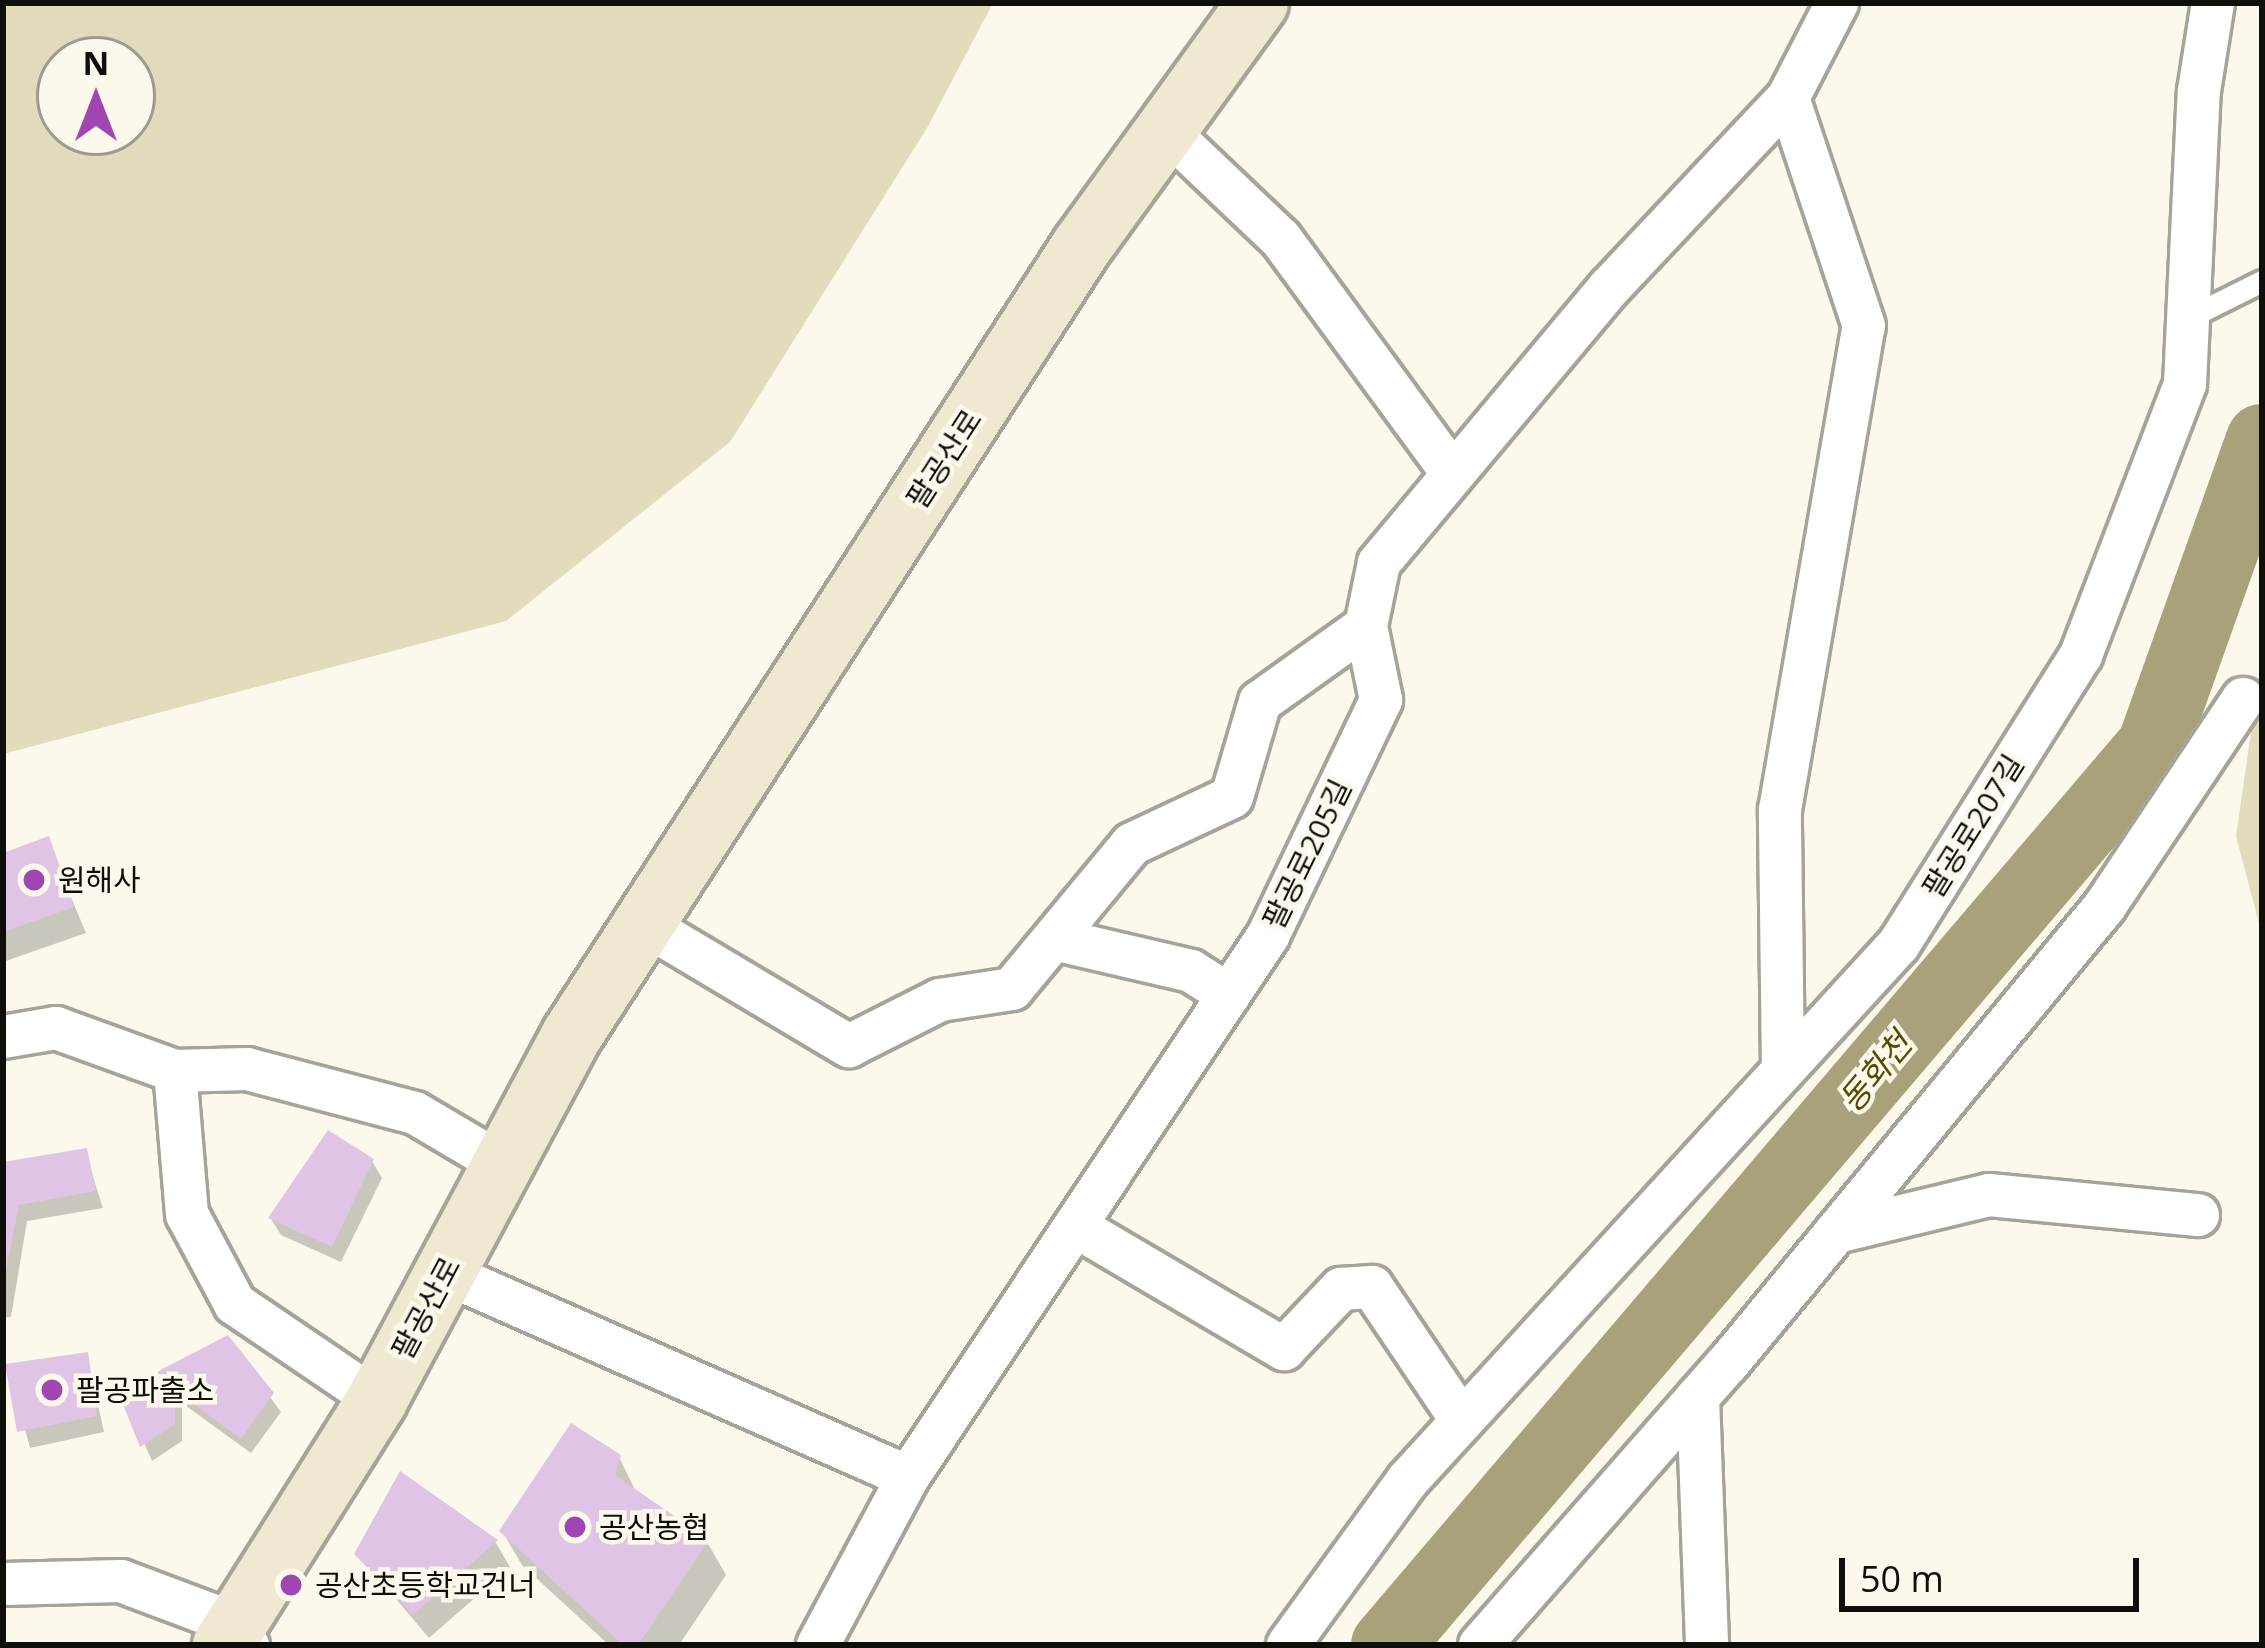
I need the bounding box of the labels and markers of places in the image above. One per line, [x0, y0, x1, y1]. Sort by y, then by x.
place label: 원해사 [58, 862, 141, 898]
marker: 원해사 [21, 867, 47, 893]
place label: 팔공파출소 [76, 1372, 214, 1408]
marker: 팔공파출소 [39, 1377, 65, 1403]
place label: 공산농협 [599, 1509, 709, 1545]
marker: 공산농협 [562, 1514, 588, 1540]
place label: 공산초등학교건너 [315, 1567, 536, 1603]
marker: 공산초등학교건너 [278, 1572, 304, 1598]

